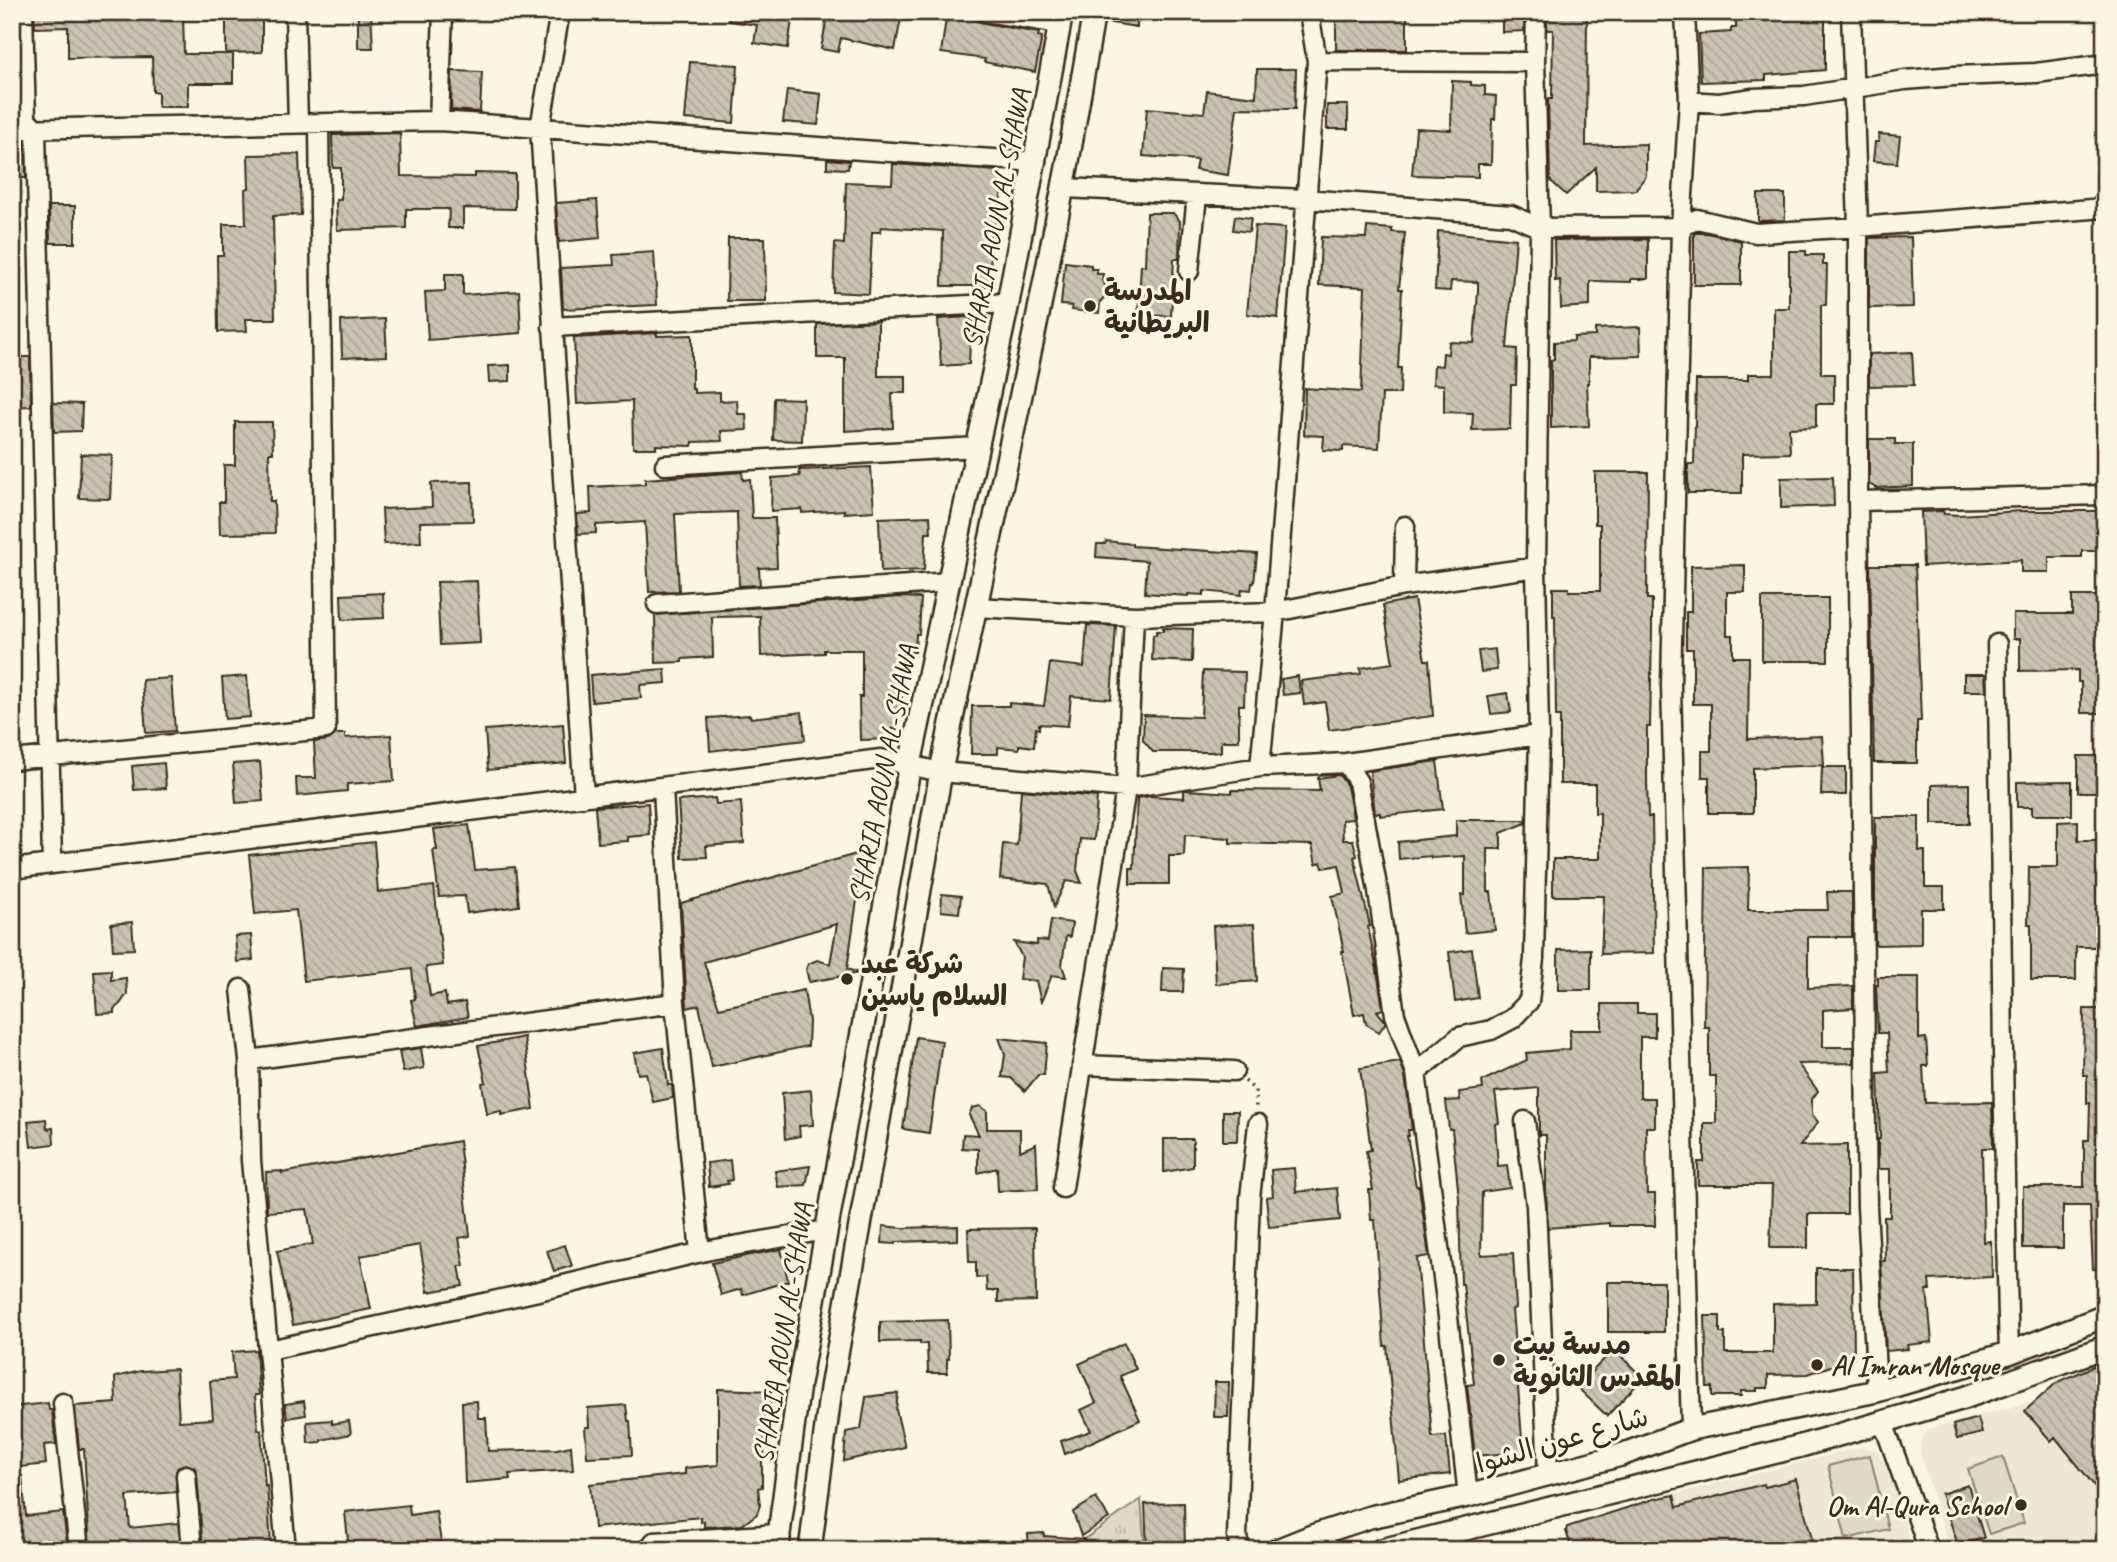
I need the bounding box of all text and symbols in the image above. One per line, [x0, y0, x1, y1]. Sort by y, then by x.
street label: SHARIA AOUN AL-SHAWA [953, 85, 1038, 350]
place label: المدرسة البريطانية [1104, 273, 1210, 340]
marker: المدرسة البريطانية [1082, 298, 1098, 314]
street label: SHARIA AOUN AL-SHAWA [840, 641, 925, 906]
place label: شركة عبد السلام ياسين [861, 946, 1007, 1017]
marker: شركة عبد السلام ياسين [839, 971, 855, 987]
street label: SHARIA AOUN AL-SHAWA [745, 1200, 820, 1465]
place label: مدسة بيت المقدس الثانوية [1513, 1327, 1682, 1395]
place label: Al Imran Mosque [1831, 1348, 2001, 1383]
marker: مدسة بيت المقدس الثانوية [1491, 1352, 1507, 1368]
marker: Al Imran Mosque [1809, 1357, 1825, 1373]
street label: شارع عون الشوا [1472, 1398, 1653, 1483]
place label: Om Al-Qura School [1827, 1488, 2013, 1523]
marker: Om Al-Qura School [2013, 1497, 2029, 1513]

